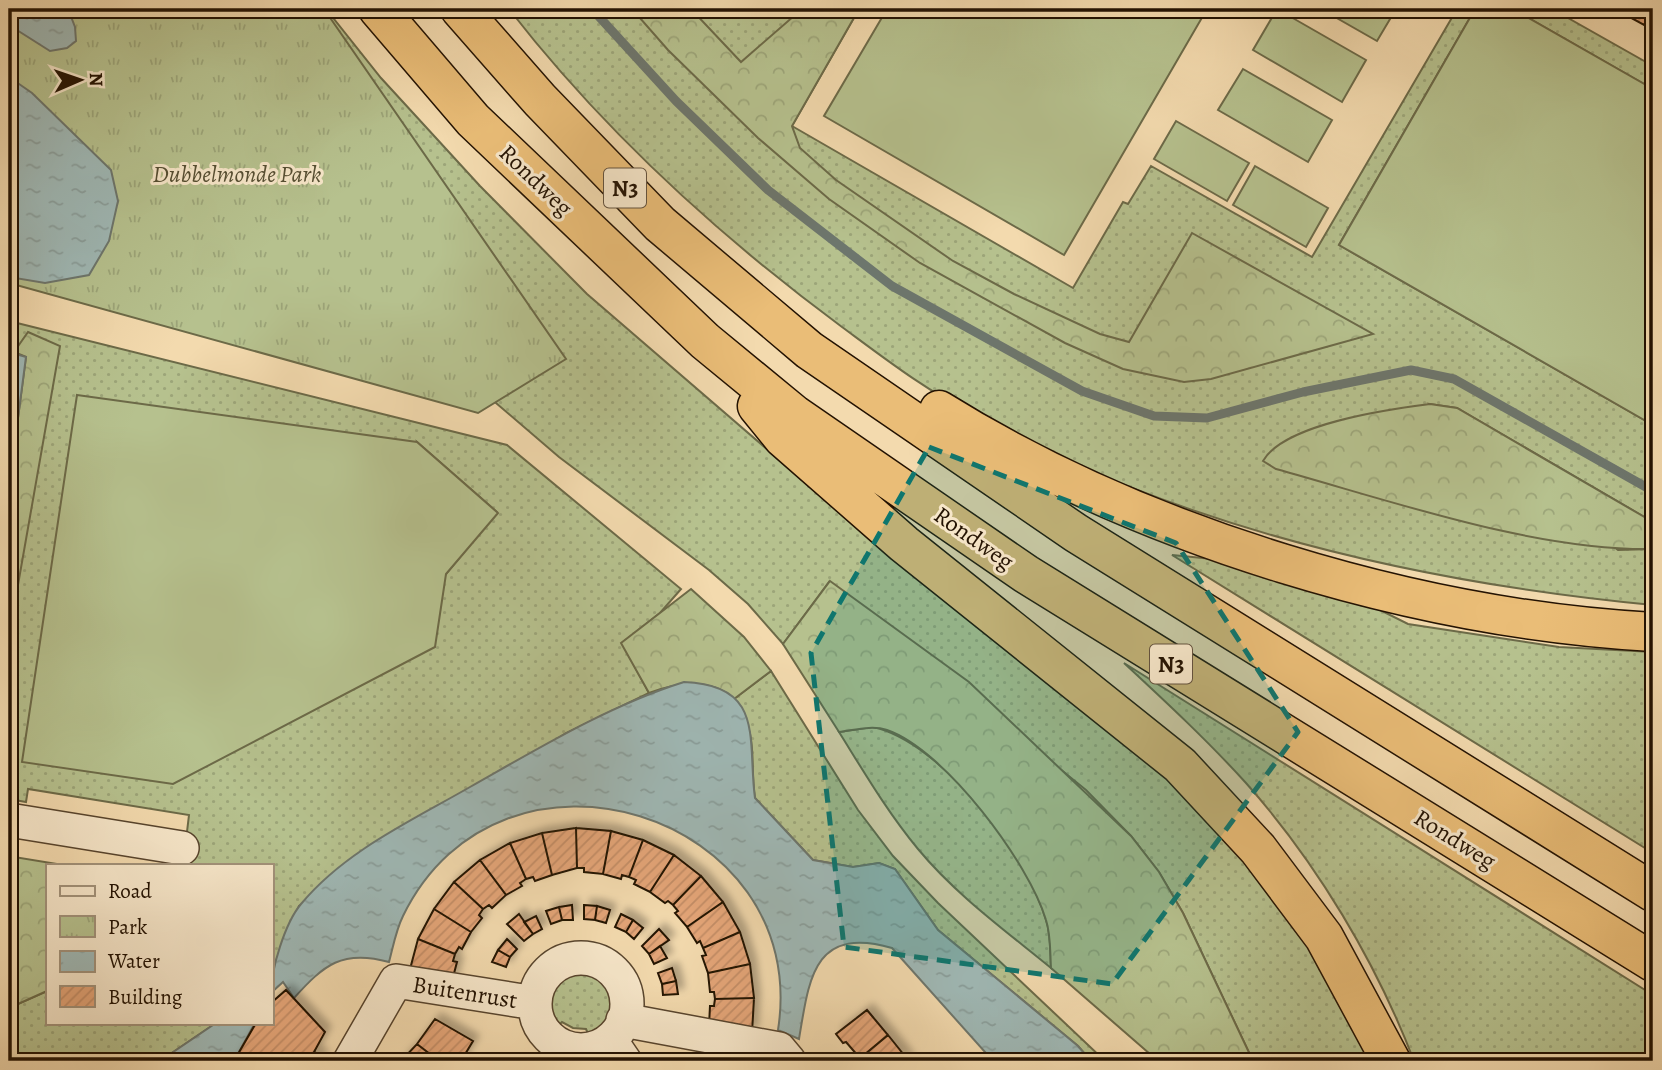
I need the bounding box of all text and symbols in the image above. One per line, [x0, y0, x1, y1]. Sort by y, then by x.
north arrow [46, 46, 116, 116]
text: N [83, 72, 109, 87]
street label: Rondweg [492, 137, 580, 223]
park label: Dubbelmonde Park [152, 158, 322, 190]
road number: N3 [604, 168, 646, 208]
street label: Rondweg [928, 499, 1020, 577]
road number: N3 [1150, 644, 1192, 684]
street label: Rondweg [1408, 801, 1502, 877]
legend [46, 864, 273, 1024]
text: Road [108, 877, 152, 905]
text: Park [108, 913, 148, 941]
text: Water [107, 947, 160, 975]
street label: Buitenrust [410, 968, 520, 1016]
text: Building [108, 983, 183, 1011]

